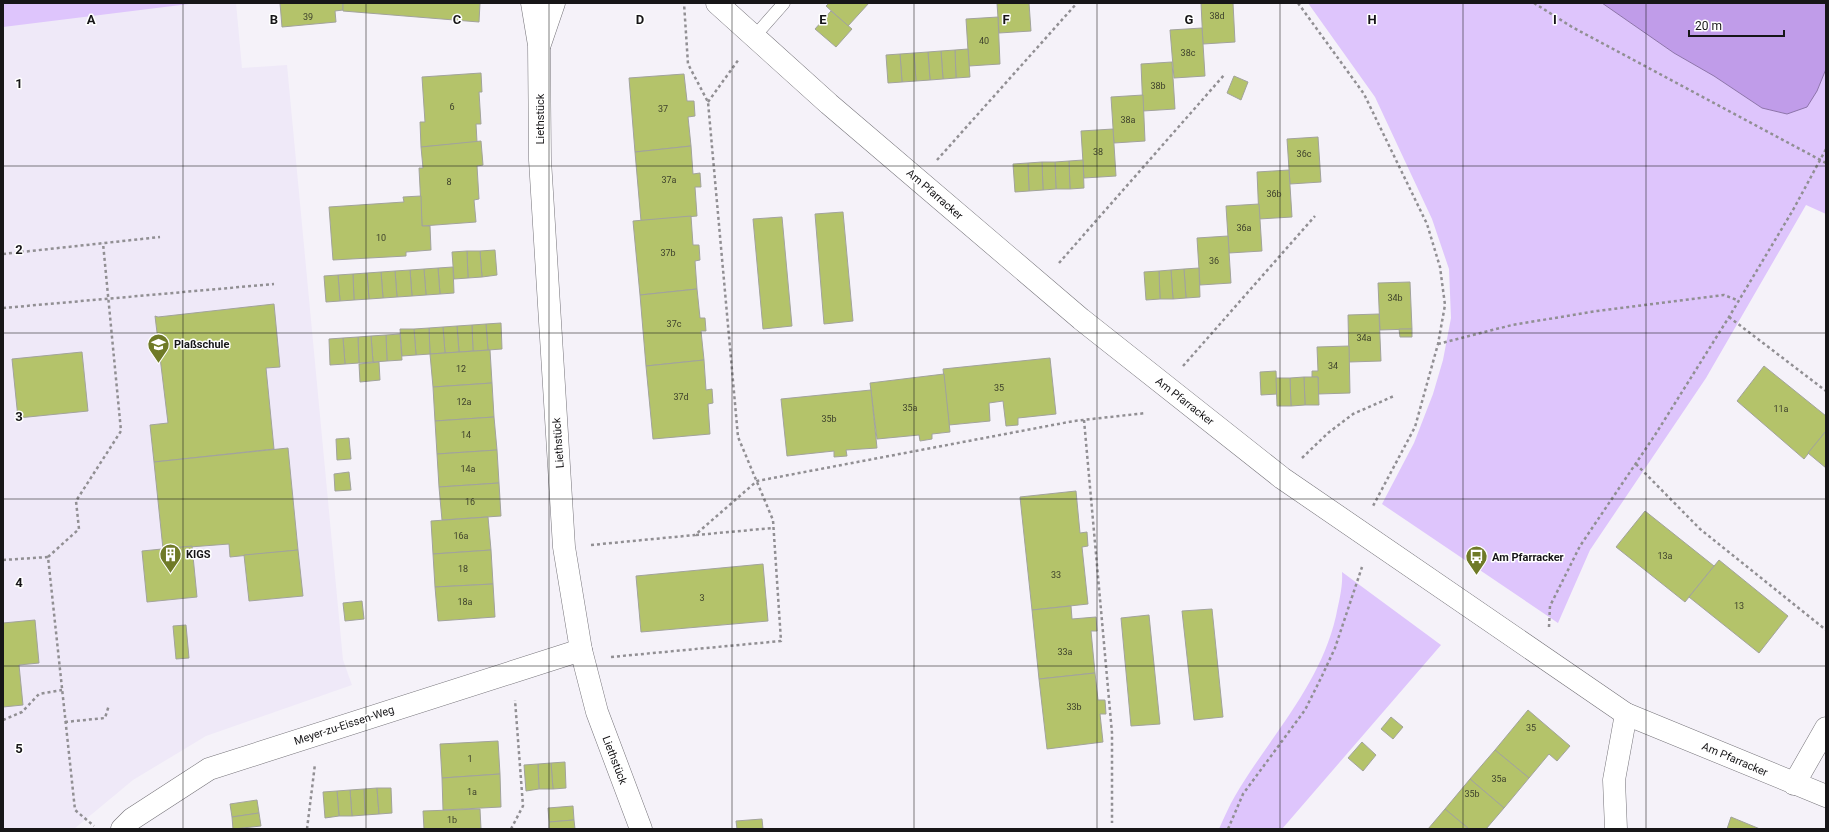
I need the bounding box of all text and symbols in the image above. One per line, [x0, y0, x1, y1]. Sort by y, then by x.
house number: 38d [1209, 11, 1225, 21]
text: A [87, 12, 96, 27]
text: B [270, 12, 278, 27]
house number: 39 [303, 12, 313, 22]
text: C [453, 12, 462, 27]
text: D [636, 12, 644, 27]
text: E [819, 12, 827, 27]
text: F [1002, 12, 1010, 27]
text: G [1185, 12, 1194, 27]
text: H [1367, 12, 1377, 27]
text: I [1553, 12, 1557, 27]
scale bar [1689, 12, 1784, 38]
text: 20 m [1695, 19, 1722, 33]
house number: 40 [979, 36, 989, 46]
house number: 38c [1181, 48, 1196, 58]
text: 1 [15, 76, 23, 91]
house number: 38b [1150, 81, 1166, 91]
street label: Liethstück [534, 93, 547, 144]
house number: 6 [449, 102, 455, 112]
house number: 37 [658, 104, 668, 114]
house number: 38a [1120, 115, 1136, 125]
house number: 38 [1093, 147, 1103, 157]
house number: 36c [1297, 149, 1312, 159]
street label: Am Pfarracker [904, 166, 966, 223]
house number: 37a [661, 175, 677, 185]
house number: 8 [446, 177, 452, 187]
house number: 36b [1266, 189, 1282, 199]
house number: 36a [1236, 223, 1252, 233]
house number: 10 [376, 233, 386, 243]
text: 2 [15, 242, 23, 257]
house number: 37b [660, 248, 676, 258]
house number: 36 [1209, 256, 1219, 266]
house number: 34b [1387, 293, 1403, 303]
house number: 37c [667, 319, 682, 329]
school or university icon: Plaßschule [146, 331, 172, 364]
house number: 34a [1356, 333, 1372, 343]
place label: Plaßschule [174, 338, 229, 351]
house number: 34 [1328, 361, 1338, 371]
house number: 12 [456, 364, 466, 374]
street label: Am Pfarracker [1153, 375, 1217, 428]
house number: 35 [994, 383, 1004, 393]
house number: 37d [673, 392, 689, 402]
house number: 12a [456, 397, 472, 407]
house number: 35a [902, 403, 918, 413]
house number: 11a [1773, 404, 1789, 414]
text: 3 [15, 409, 23, 424]
house number: 35b [821, 414, 837, 424]
street label: Liethstück [550, 417, 567, 469]
house number: 14 [461, 430, 471, 440]
house number: 14a [460, 464, 476, 474]
house number: 16 [465, 497, 475, 507]
house number: 16a [453, 531, 469, 541]
building icon: KIGS [157, 541, 183, 574]
bus stop icon: Am Pfarracker [1463, 544, 1489, 577]
place label: KIGS [186, 548, 211, 561]
place label: Am Pfarracker [1492, 551, 1564, 564]
house number: 13a [1657, 551, 1673, 561]
house number: 18 [458, 564, 468, 574]
house number: 33 [1051, 570, 1061, 580]
text: 4 [15, 575, 23, 590]
house number: 3 [699, 593, 705, 603]
house number: 18a [457, 597, 473, 607]
house number: 13 [1734, 601, 1744, 611]
house number: 33a [1057, 647, 1073, 657]
house number: 33b [1066, 702, 1082, 712]
street label: Meyer-zu-Eissen-Weg [292, 703, 396, 748]
house number: 35 [1526, 723, 1536, 733]
street label: Liethstück [599, 734, 630, 787]
street label: Am Pfarracker [1700, 740, 1770, 779]
text: 5 [15, 741, 23, 756]
house number: 1 [467, 754, 473, 764]
house number: 35a [1491, 774, 1507, 784]
house number: 1a [467, 787, 477, 797]
house number: 35b [1464, 789, 1480, 799]
house number: 1b [447, 815, 457, 825]

